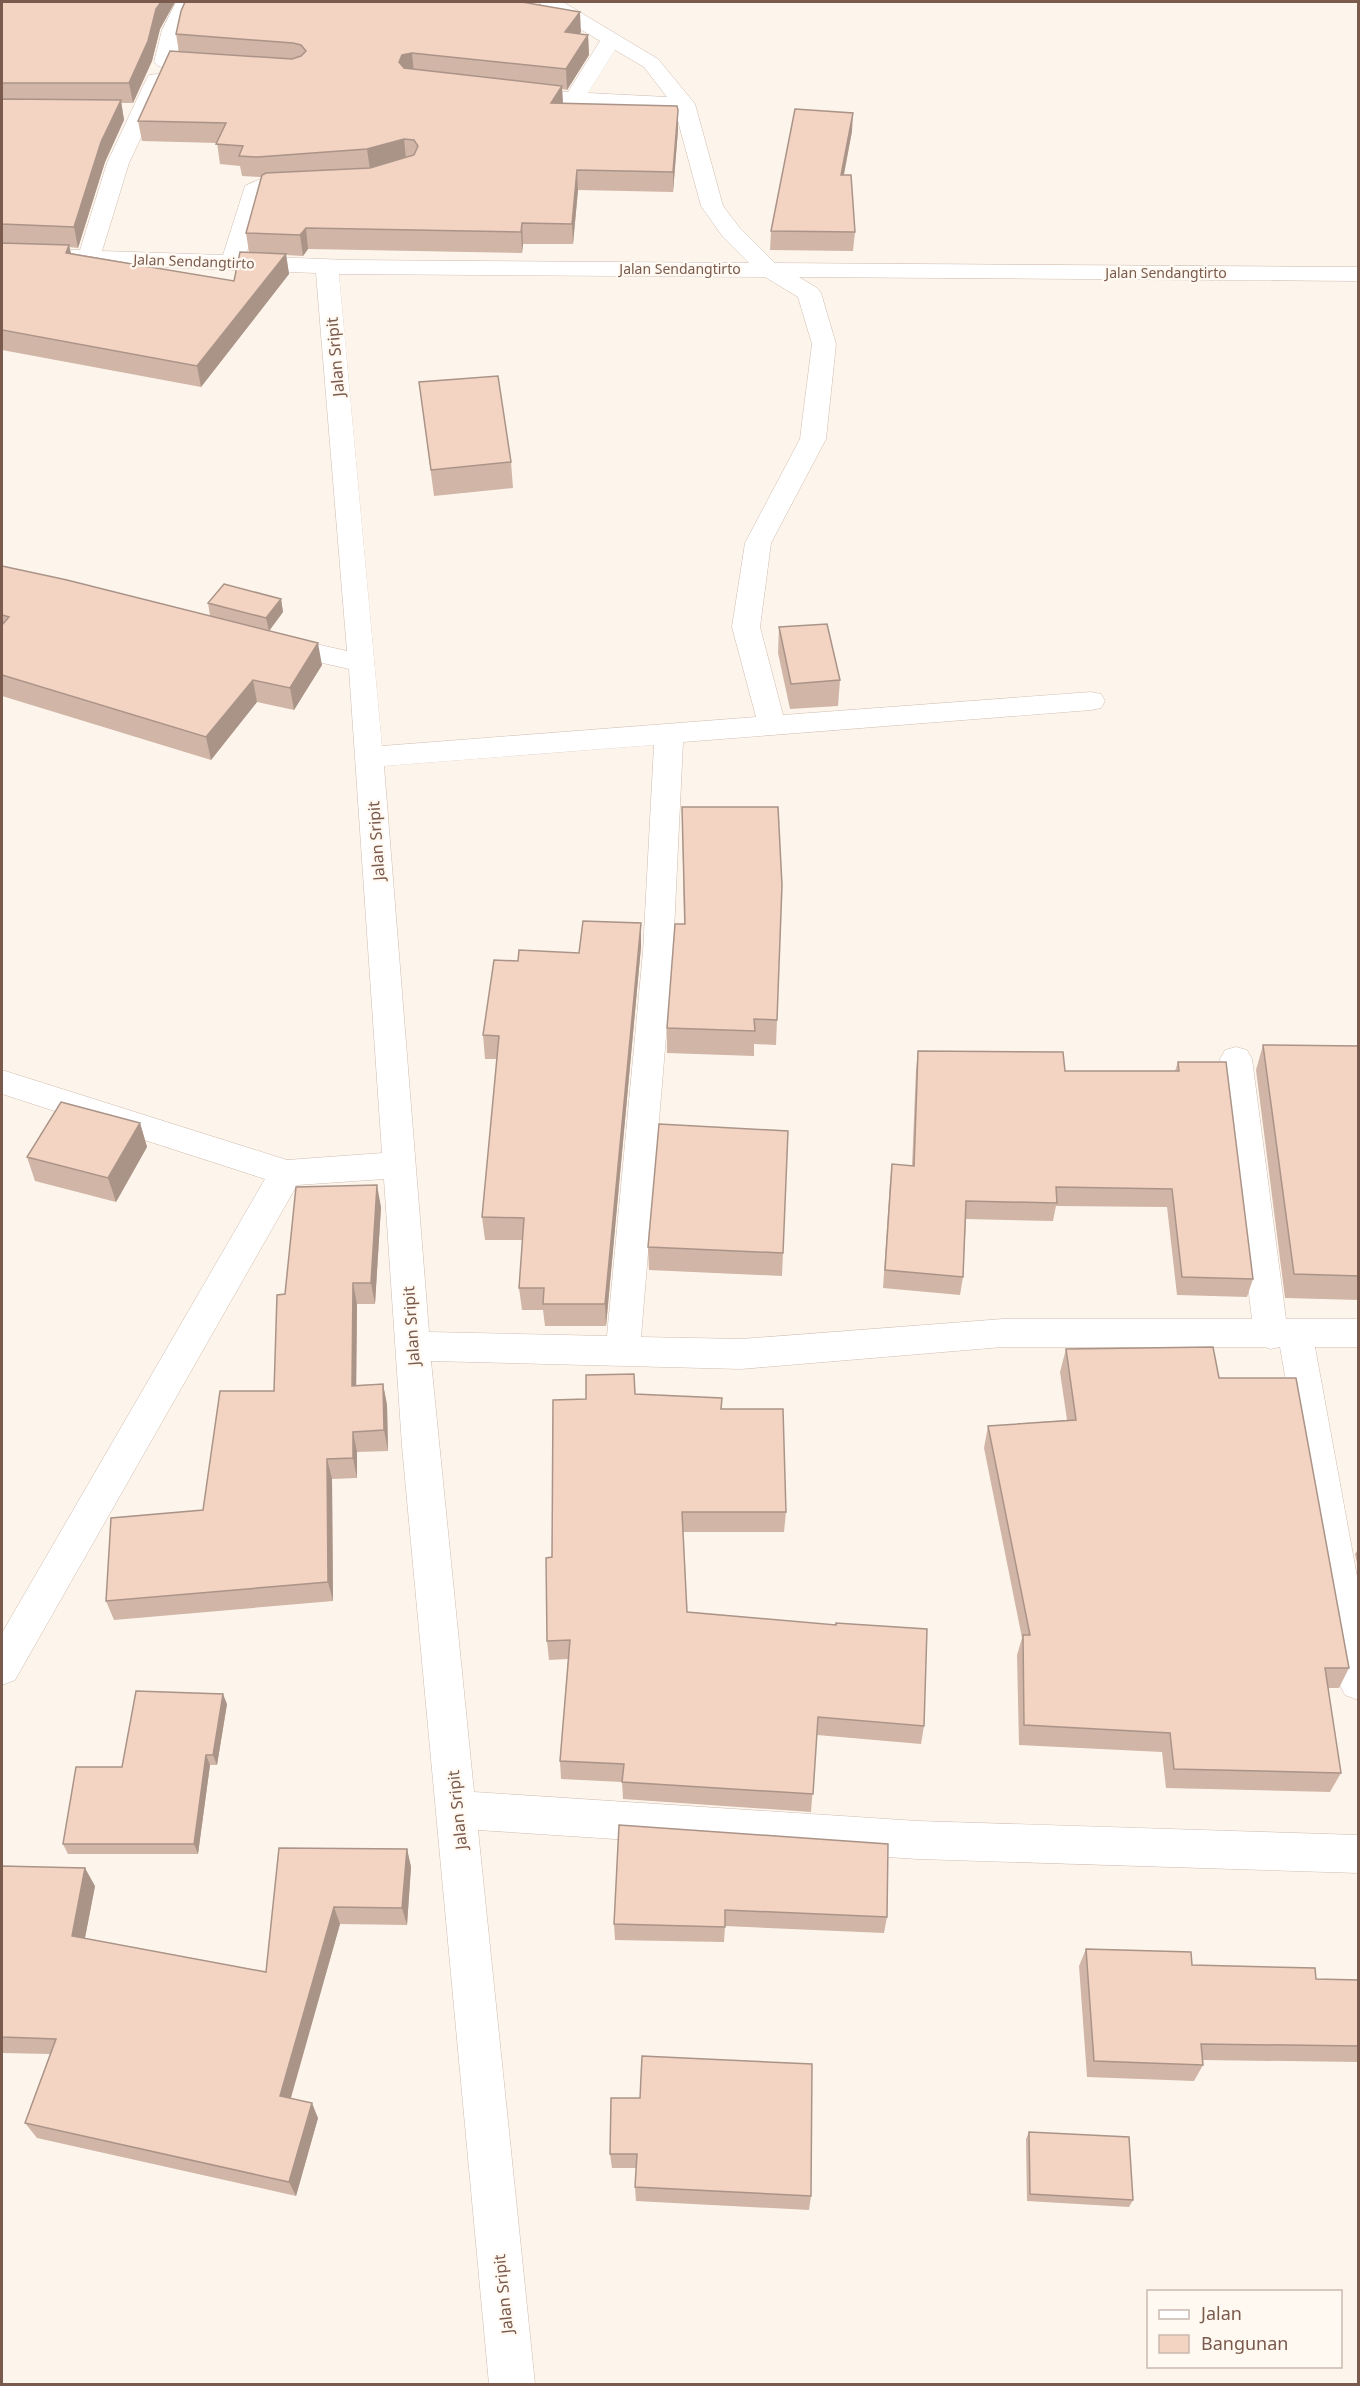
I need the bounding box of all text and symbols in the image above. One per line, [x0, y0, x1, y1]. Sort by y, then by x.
street label: Jalan Sendangtirto [131, 249, 255, 273]
street label: Jalan Sendangtirto [617, 259, 741, 278]
street label: Jalan Sendangtirto [1103, 263, 1227, 282]
street label: Jalan Sripit [321, 316, 350, 400]
street label: Jalan Sripit [362, 800, 390, 884]
street label: Jalan Sripit [397, 1285, 425, 1369]
street label: Jalan Sripit [442, 1769, 472, 1853]
street label: Jalan Sripit [488, 2253, 518, 2337]
legend [1147, 2290, 1342, 2368]
text: Jalan [1199, 2301, 1242, 2325]
text: Bangunan [1201, 2331, 1288, 2355]

